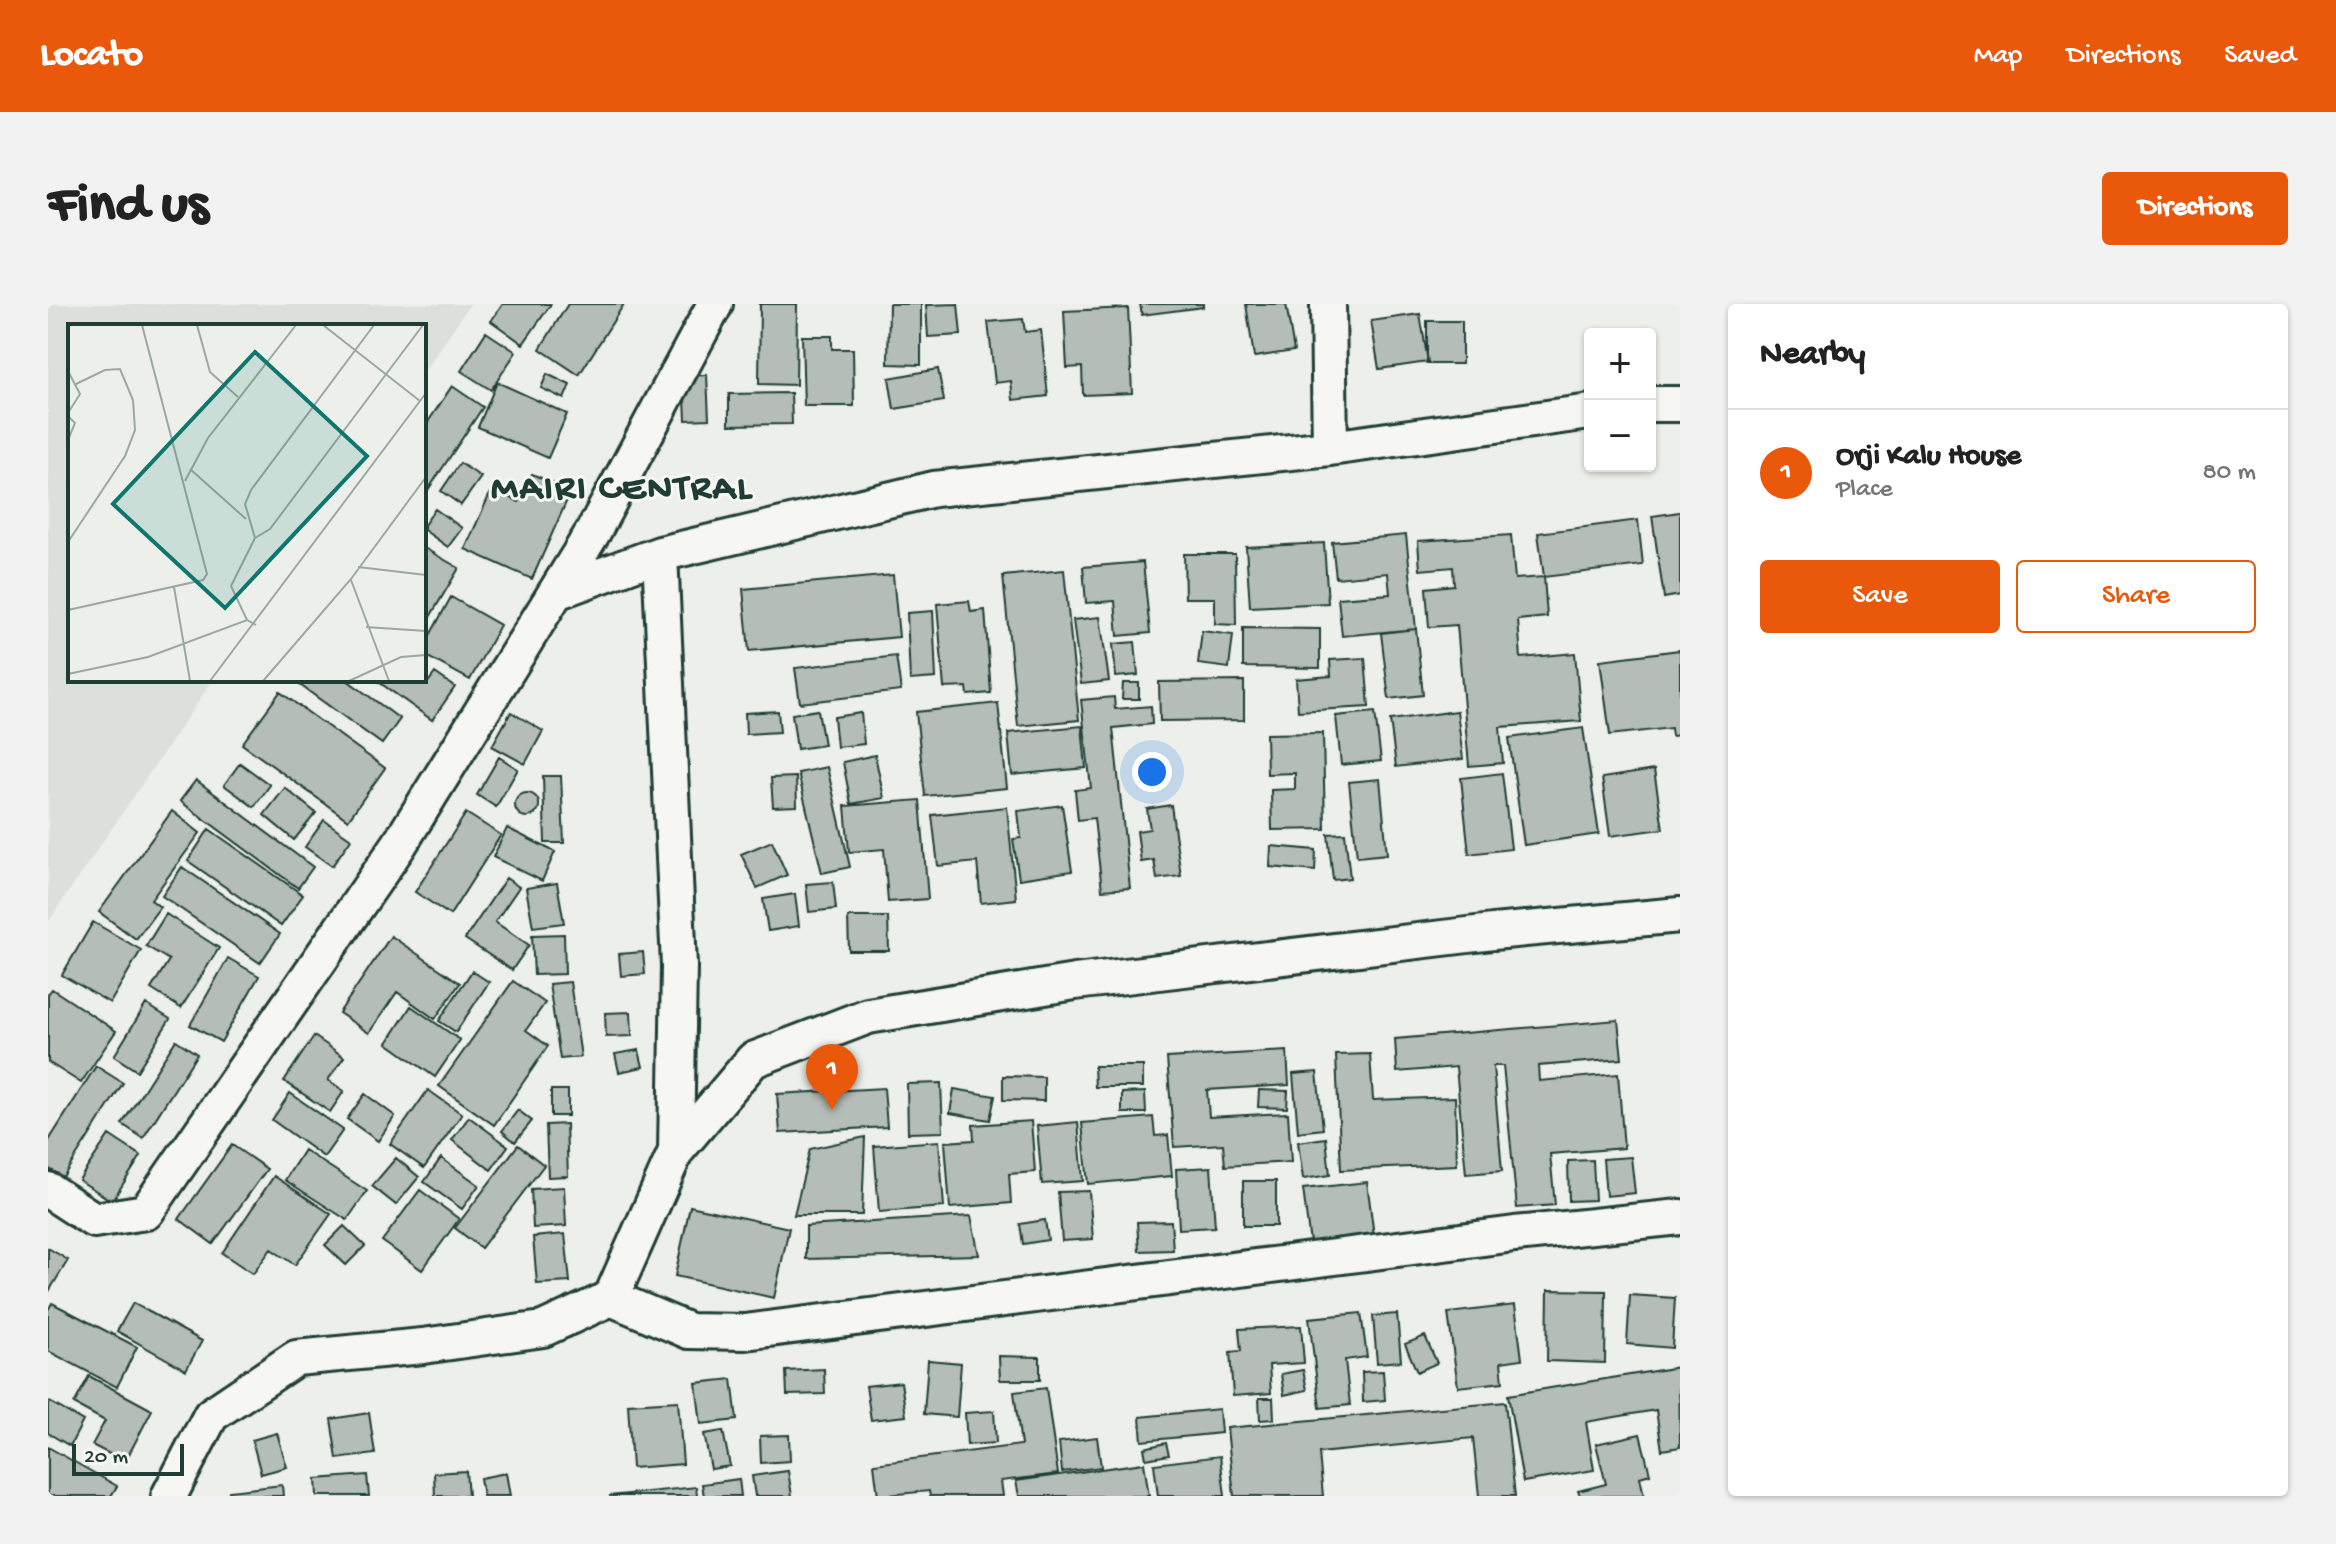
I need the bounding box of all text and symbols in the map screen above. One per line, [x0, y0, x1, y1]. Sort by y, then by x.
text: Locato [40, 34, 143, 78]
text: Map [1974, 40, 2022, 73]
text: Directions [2066, 40, 2180, 73]
text: Saved [2224, 40, 2296, 73]
button: Directions [2102, 172, 2288, 245]
text: Find us [48, 175, 208, 241]
inset map [68, 324, 426, 682]
map controls [1584, 328, 1656, 472]
button: + [1584, 328, 1656, 400]
text: Nearby [1760, 336, 1865, 376]
button: − [1584, 400, 1656, 472]
text: Orji Kalu House [1836, 440, 2021, 475]
text: 1 [1781, 458, 1791, 489]
text: 80 m [2202, 458, 2256, 489]
district label: MAIRI CENTRAL [491, 468, 753, 512]
text: Place [1836, 475, 1893, 506]
button: Save [1760, 560, 2000, 633]
button: Share [2016, 560, 2256, 633]
your location [1132, 752, 1172, 792]
pin: 1 [806, 1044, 858, 1110]
scale bar [72, 1440, 184, 1476]
text: 20 m [84, 1445, 128, 1471]

